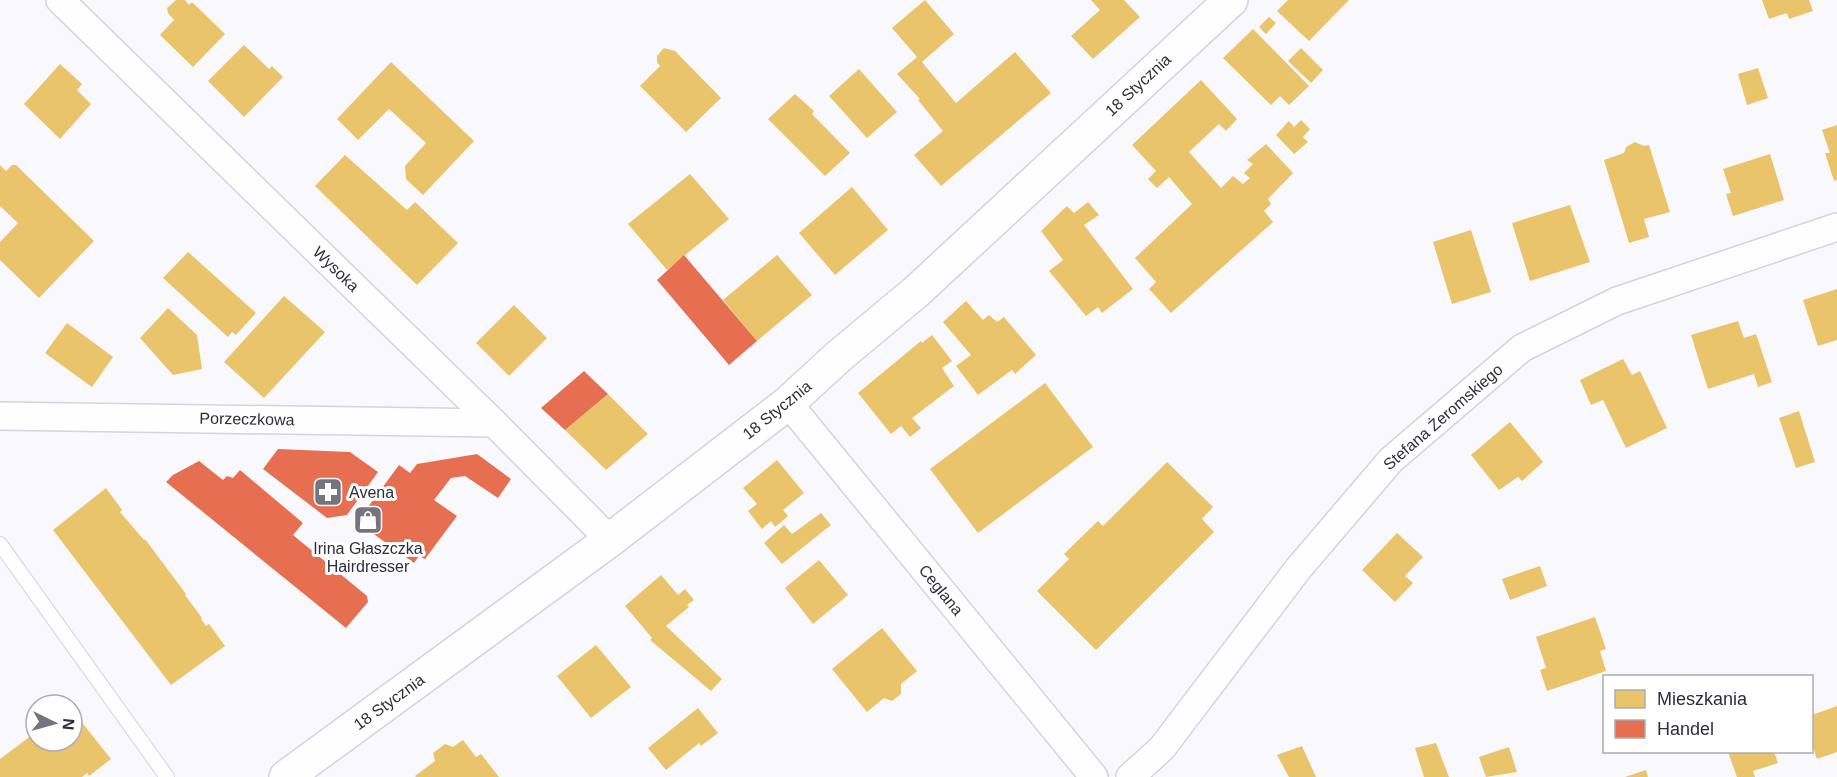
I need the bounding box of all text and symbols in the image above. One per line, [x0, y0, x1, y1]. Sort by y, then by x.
street label: 18 Stycznia [1102, 51, 1174, 119]
street label: Wysoka [310, 243, 362, 295]
street label: Stefana Żeromskiego [1379, 360, 1506, 473]
street label: 18 Stycznia [740, 377, 815, 443]
street label: Porzeczkowa [199, 410, 295, 428]
pharmacy icon: Avena [312, 476, 344, 508]
place label: Avena [349, 484, 394, 501]
shop icon: Irina Głaszczka Hairdresser [352, 504, 384, 536]
place label: Irina Głaszczka Hairdresser [313, 540, 423, 575]
street label: Ceglana [916, 561, 966, 619]
street label: 18 Stycznia [351, 671, 428, 733]
legend [1603, 675, 1813, 753]
text: Mieszkania [1657, 689, 1748, 709]
north arrow [24, 693, 84, 753]
text: N [59, 718, 77, 731]
text: Handel [1657, 719, 1714, 739]

